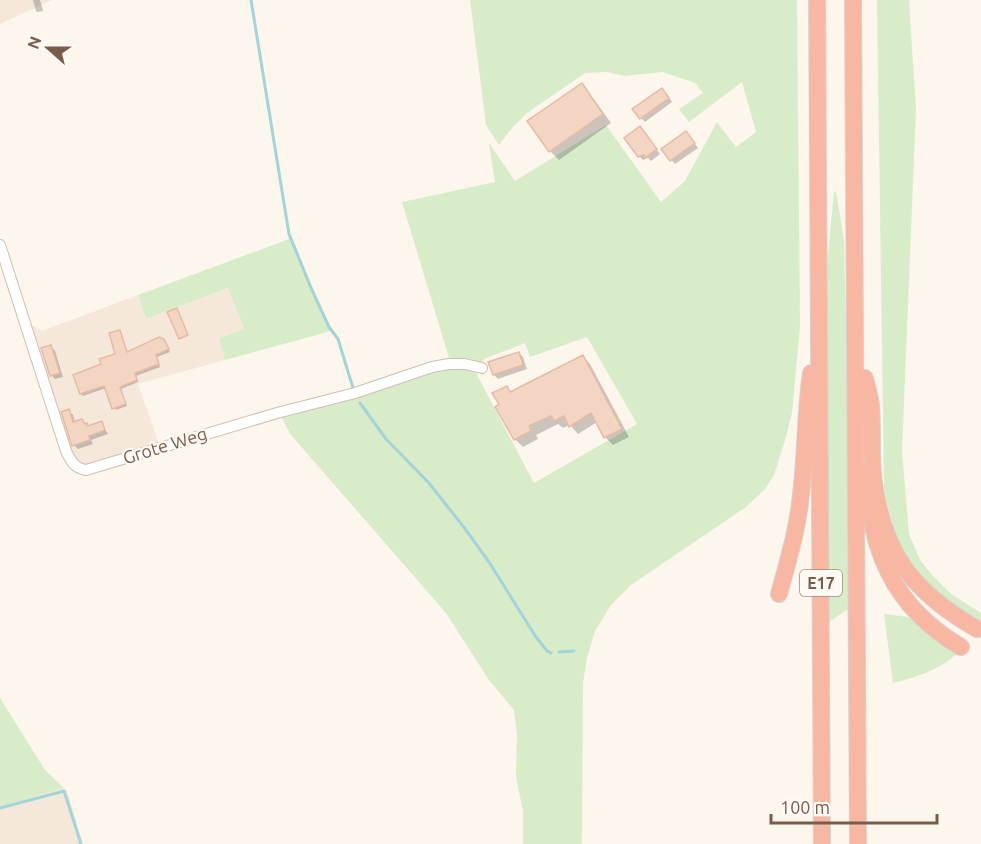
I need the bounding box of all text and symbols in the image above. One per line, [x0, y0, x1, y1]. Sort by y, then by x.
north arrow [18, 18, 78, 78]
text: N [23, 34, 45, 51]
street label: Grote Weg [120, 423, 209, 467]
road number: E17 [800, 570, 842, 596]
scale bar [771, 787, 938, 825]
text: 100 m [780, 797, 830, 817]

